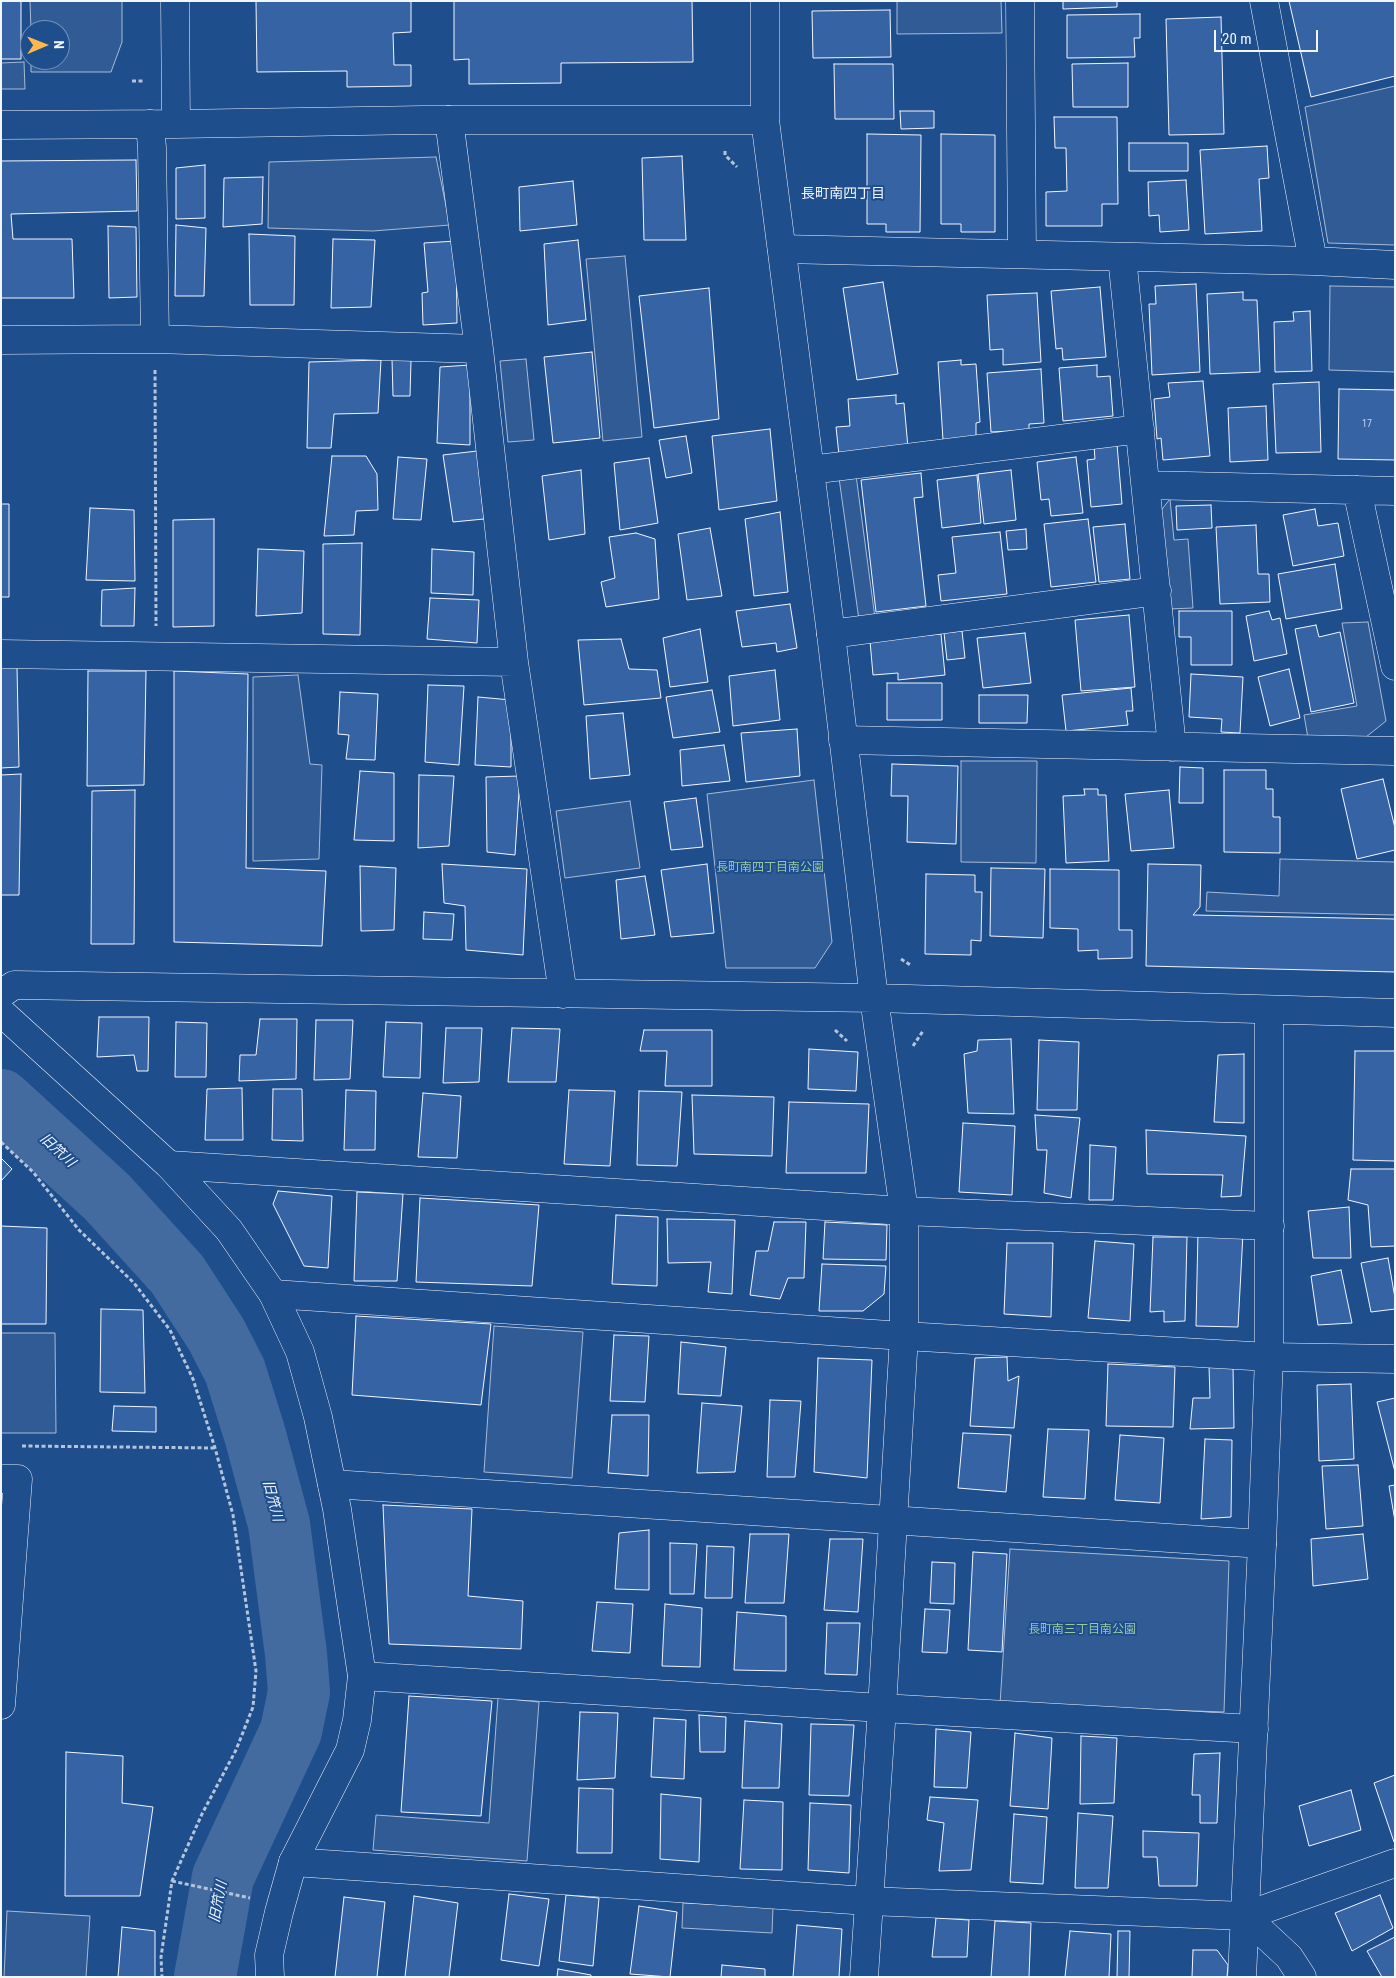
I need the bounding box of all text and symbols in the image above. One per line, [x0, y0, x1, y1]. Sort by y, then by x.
north arrow [20, 20, 70, 70]
scale bar [1216, 20, 1320, 52]
text: 20 m [1222, 30, 1252, 48]
text: N [51, 40, 67, 49]
district label: 長町南四丁目 [801, 186, 885, 202]
house number: 17 [1362, 418, 1372, 430]
park label: 長町南四丁目南公園 [716, 861, 824, 875]
water label: 旧笊川 [36, 1131, 78, 1171]
water label: 旧笊川 [258, 1479, 286, 1523]
park label: 長町南三丁目南公園 [1028, 1623, 1136, 1637]
water label: 旧笊川 [207, 1880, 231, 1924]

